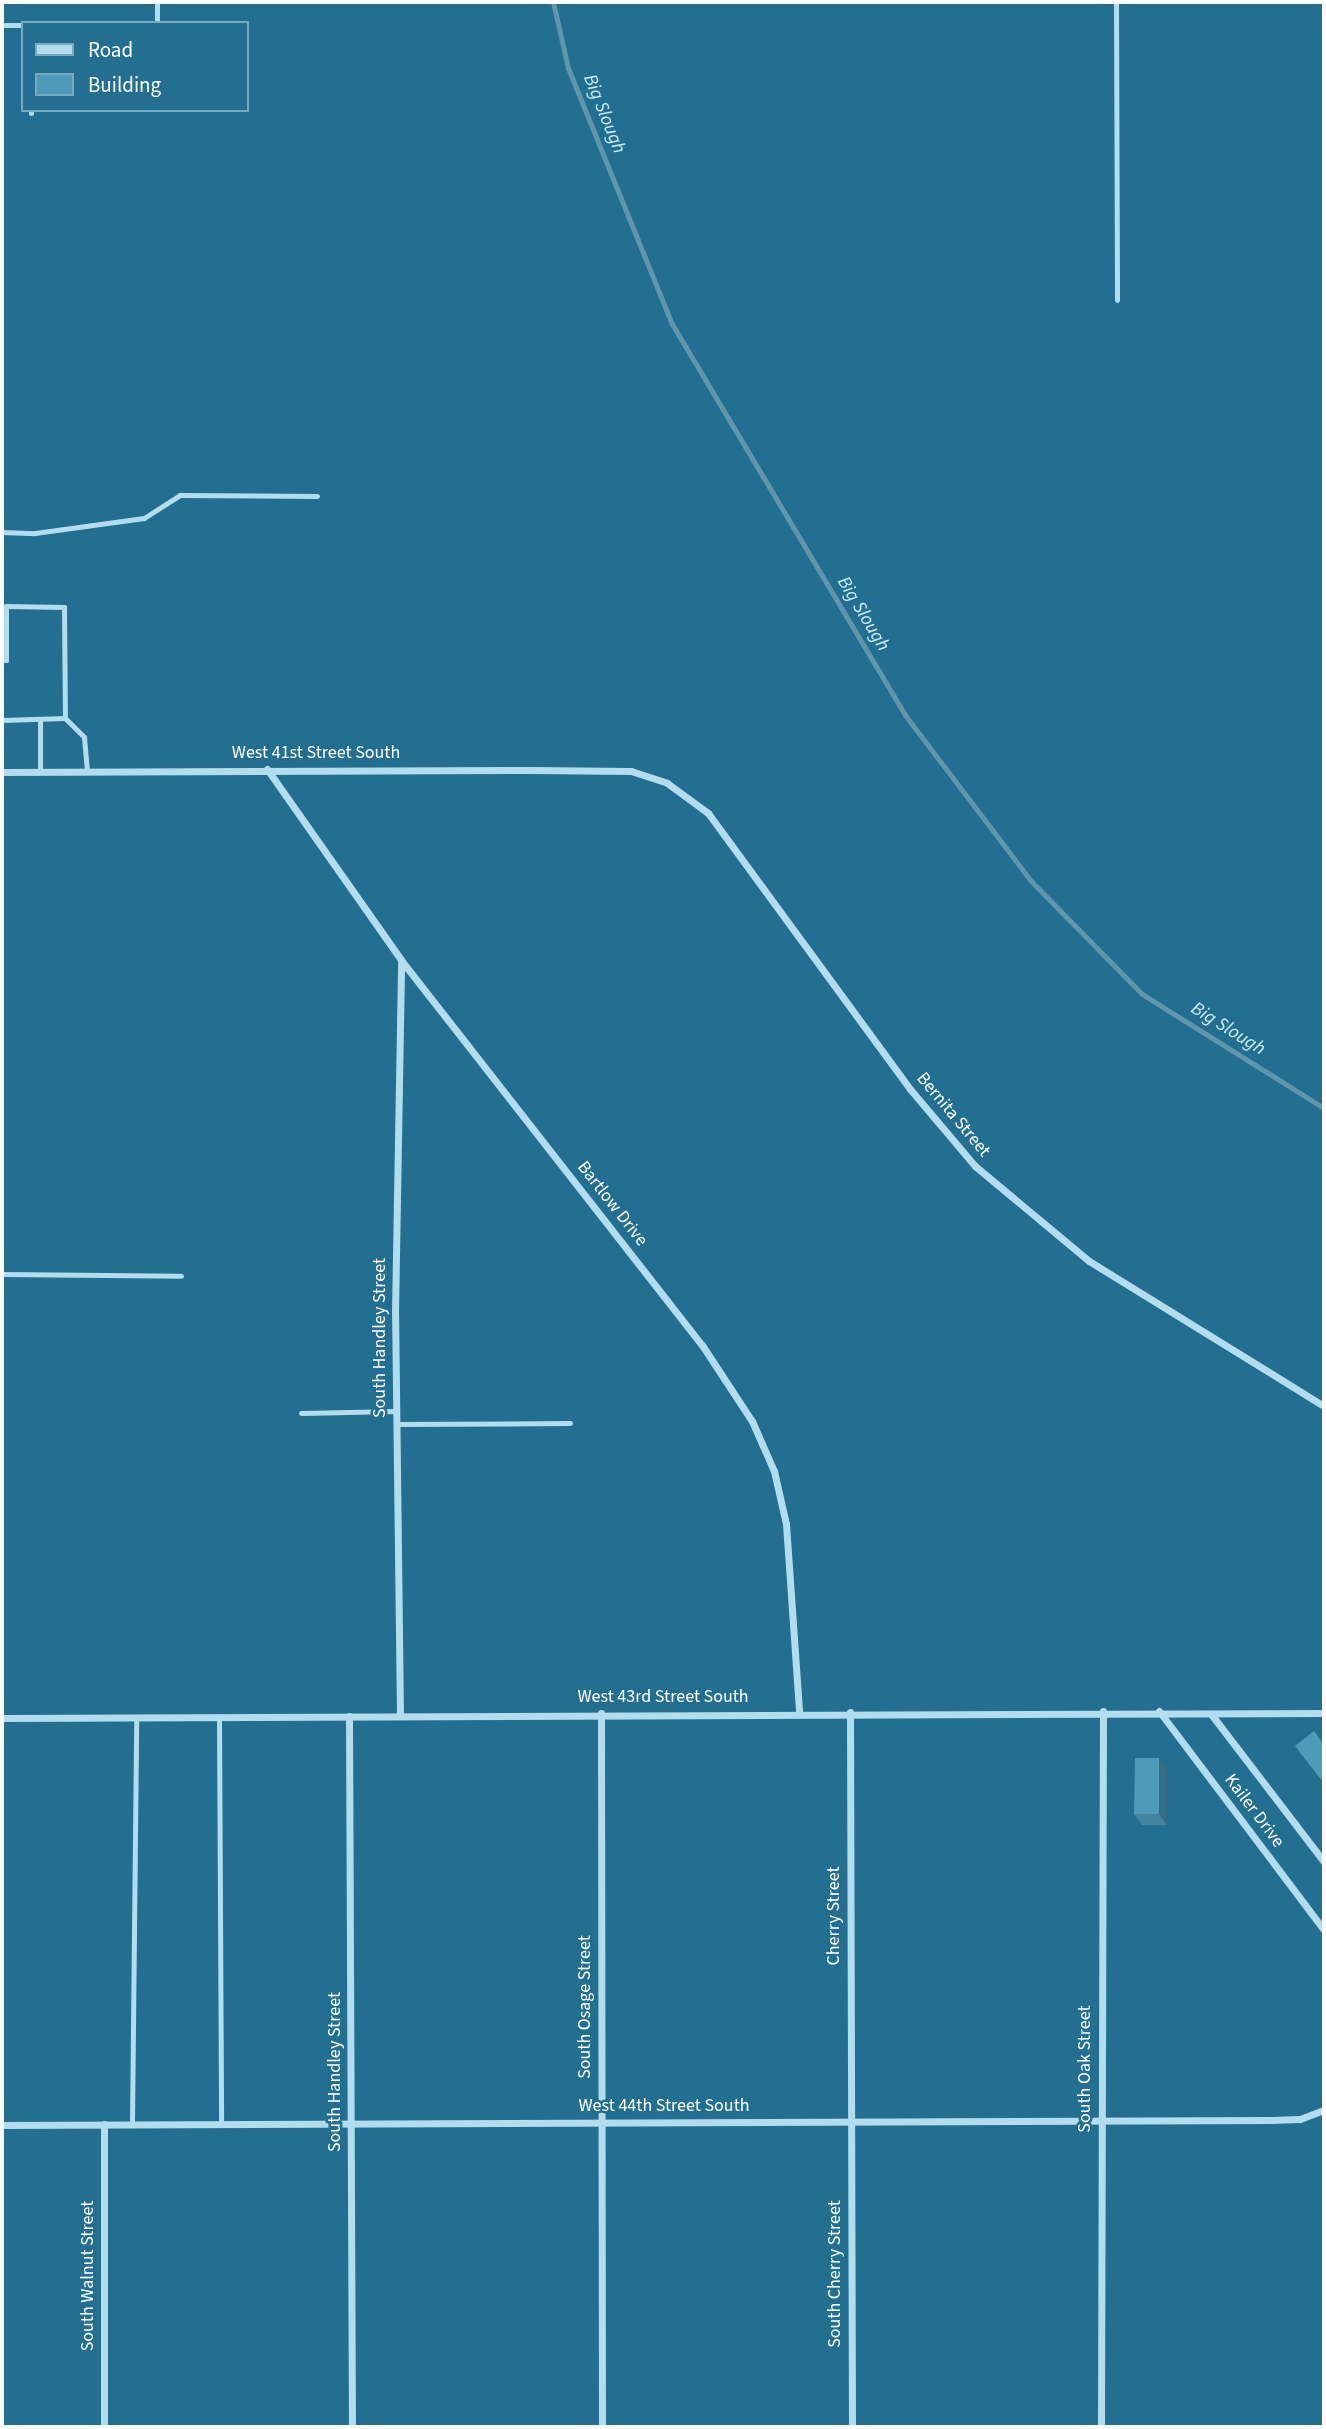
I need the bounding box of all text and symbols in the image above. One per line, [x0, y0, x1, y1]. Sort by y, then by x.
legend [21, 21, 248, 112]
text: Road [88, 35, 133, 65]
text: Building [88, 70, 161, 100]
water label: Big Slough [578, 71, 630, 157]
water label: Big Slough [832, 572, 894, 656]
street label: West 41st Street South [232, 742, 400, 764]
water label: Big Slough [1187, 997, 1269, 1061]
street label: Bernita Street [911, 1068, 995, 1162]
street label: Bartlow Drive [572, 1157, 652, 1251]
street label: South Handley Street [369, 1258, 391, 1418]
street label: West 43rd Street South [577, 1686, 749, 1708]
street label: Kailer Drive [1219, 1770, 1289, 1852]
street label: Cherry Street [823, 1866, 845, 1966]
street label: South Osage Street [574, 1935, 596, 2079]
street label: South Handley Street [324, 1992, 346, 2152]
street label: South Oak Street [1074, 2005, 1096, 2133]
street label: West 44th Street South [578, 2095, 750, 2117]
street label: South Cherry Street [824, 2200, 846, 2348]
street label: South Walnut Street [77, 2201, 99, 2351]

